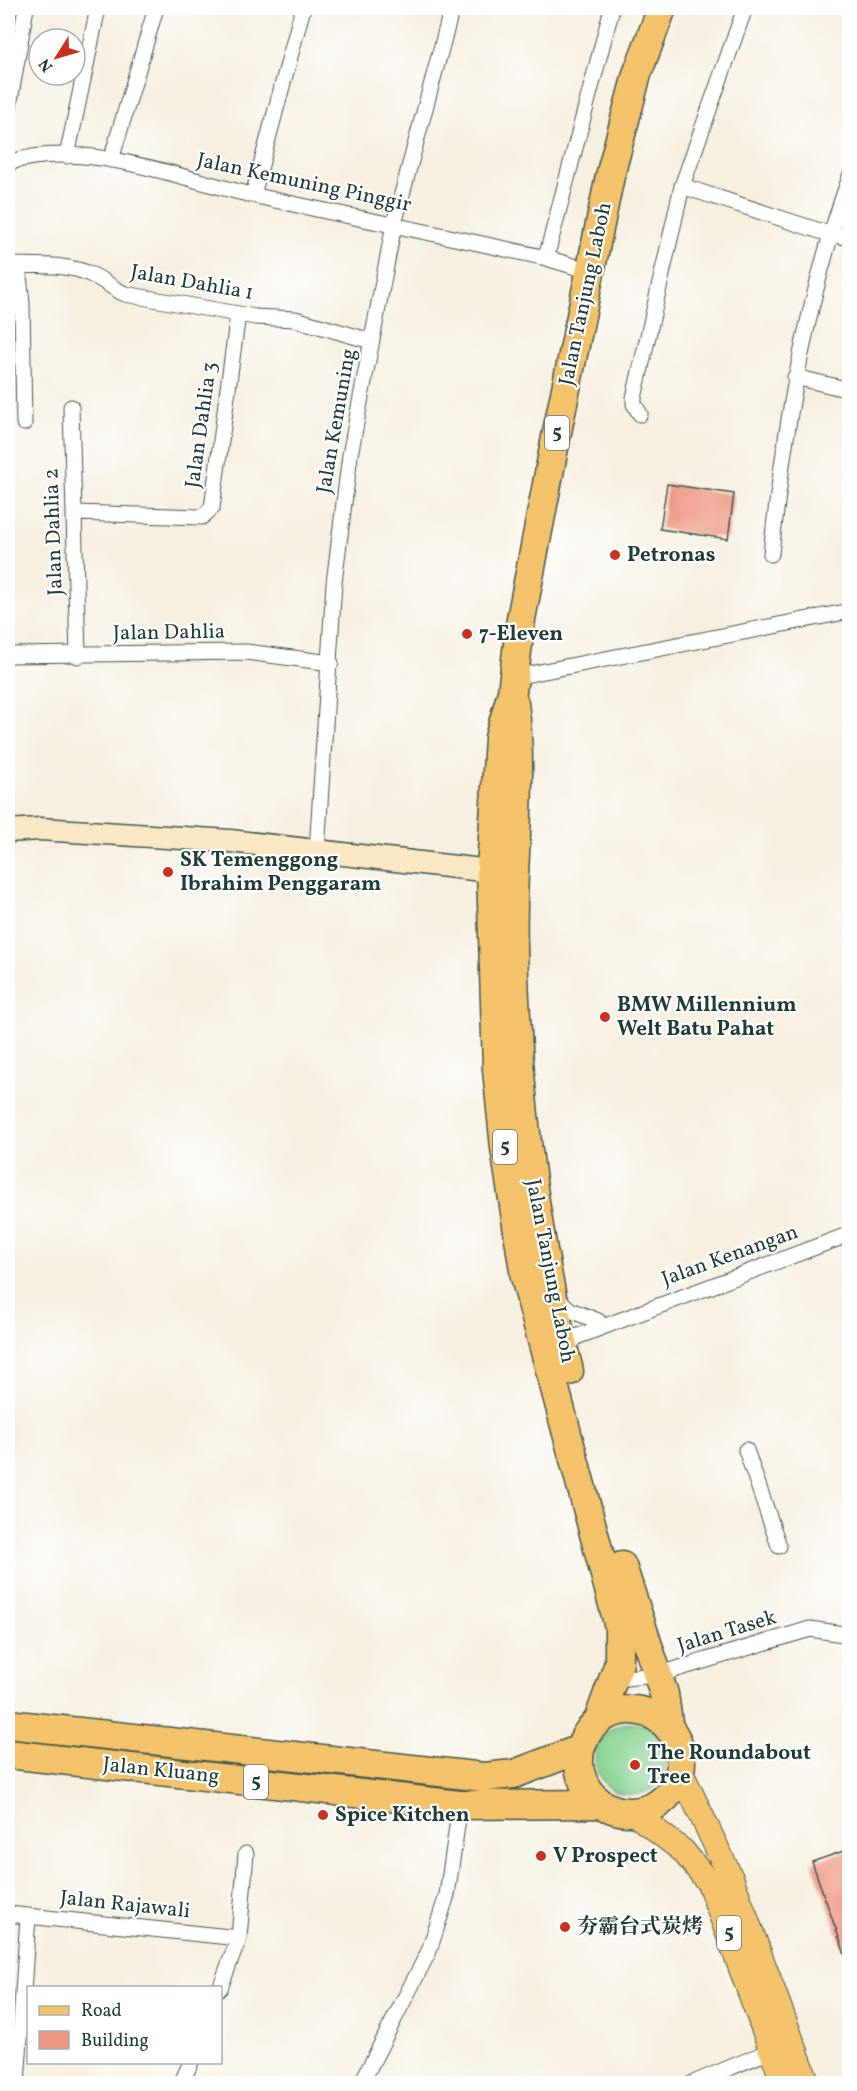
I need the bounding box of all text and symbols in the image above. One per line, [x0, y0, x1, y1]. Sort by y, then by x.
north arrow [27, 27, 87, 87]
text: N [34, 53, 59, 76]
street label: Jalan Kemuning Pinggir [194, 146, 414, 220]
street label: Jalan Tanjung Laboh [552, 200, 620, 388]
street label: Jalan Dahlia 1 [128, 258, 256, 308]
street label: Jalan Kemuning [310, 346, 364, 496]
street label: Jalan Dahlia 3 [179, 360, 225, 490]
road number: 5 [545, 416, 569, 450]
street label: Jalan Dahlia 2 [37, 468, 71, 596]
place label: Petronas [627, 541, 716, 570]
marker: Petronas [608, 548, 622, 562]
street label: Jalan Dahlia [113, 618, 225, 648]
place label: 7-Eleven [479, 620, 563, 649]
marker: 7-Eleven [460, 627, 474, 641]
place label: SK Temenggong Ibrahim Penggaram [180, 846, 381, 899]
marker: SK Temenggong Ibrahim Penggaram [161, 865, 175, 879]
place label: BMW Millennium Welt Batu Pahat [617, 991, 796, 1044]
marker: BMW Millennium Welt Batu Pahat [598, 1010, 612, 1024]
road number: 5 [493, 1130, 517, 1164]
street label: Jalan Tanjung Laboh [518, 1177, 582, 1365]
street label: Jalan Kenangan [658, 1218, 802, 1294]
street label: Jalan Tasek [674, 1603, 781, 1661]
place label: The Roundabout Tree [647, 1739, 811, 1792]
street label: Jalan Kluang [101, 1750, 221, 1792]
marker: The Roundabout Tree [628, 1758, 642, 1772]
road number: 5 [244, 1765, 268, 1799]
place label: Spice Kitchen [335, 1801, 470, 1830]
marker: Spice Kitchen [316, 1808, 330, 1822]
place label: V Prospect [553, 1842, 658, 1871]
marker: V Prospect [534, 1849, 548, 1863]
street label: Jalan Rajawali [58, 1884, 192, 1926]
place label: 夯霸台式炭烤 [577, 1913, 703, 1942]
road number: 5 [717, 1916, 741, 1950]
marker: 夯霸台式炭烤 [558, 1920, 572, 1934]
legend [27, 1986, 222, 2064]
text: Road [81, 1999, 122, 2024]
text: Building [81, 2029, 149, 2054]

